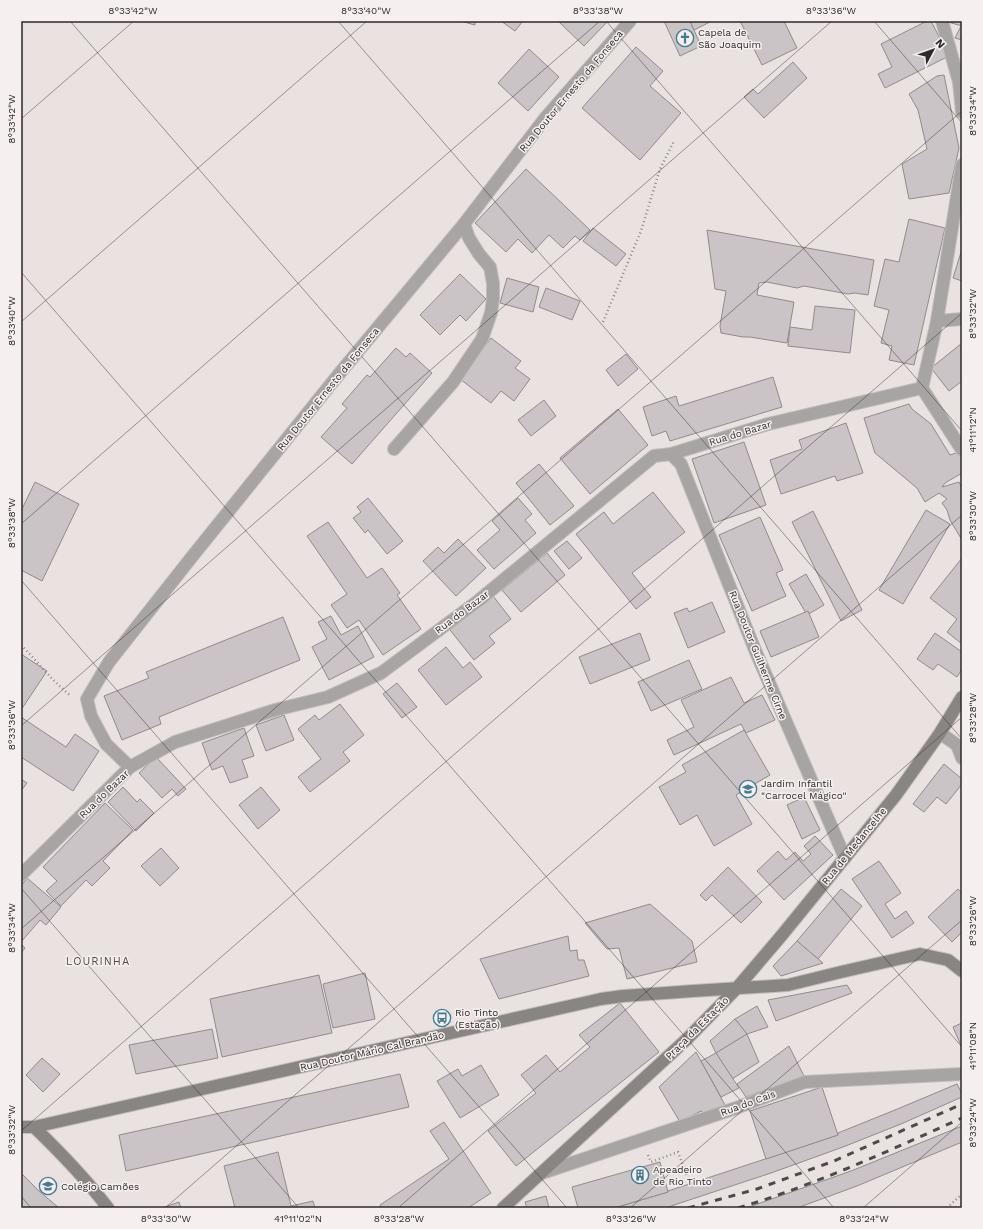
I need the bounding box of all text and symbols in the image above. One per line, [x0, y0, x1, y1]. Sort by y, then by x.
text: 8°33'42"W [108, 5, 158, 16]
text: 8°33'40"W [341, 5, 391, 16]
text: 8°33'38"W [573, 5, 624, 16]
text: 8°33'36"W [806, 5, 857, 16]
place label: Capela de São Joaquim [698, 27, 761, 50]
street label: Rua Doutor Ernesto da Fonseca [517, 28, 625, 154]
church icon: Capela de São Joaquim [675, 28, 695, 48]
north arrow [913, 30, 953, 70]
text: N [933, 36, 948, 51]
text: 8°33'34"W [967, 86, 978, 136]
text: 8°33'42"W [6, 94, 17, 144]
text: 8°33'32"W [967, 289, 978, 339]
text: 8°33'40"W [6, 296, 17, 346]
street label: Rua Doutor Ernesto da Fonseca [275, 325, 381, 453]
text: 41°11'12"N [967, 407, 978, 453]
street label: Rua do Bazar [708, 418, 772, 448]
text: 8°33'30"W [967, 490, 978, 541]
text: 8°33'38"W [6, 497, 17, 548]
street label: Rua do Bazar [433, 588, 491, 636]
street label: Rua Doutor Guilherme Cirne [727, 589, 789, 721]
text: 8°33'28"W [967, 692, 978, 743]
text: 8°33'36"W [6, 699, 17, 750]
street label: Rua do Bazar [77, 768, 131, 820]
place label: Jardim Infantil "Carrocel Mágico" [761, 778, 847, 801]
school or university icon: Jardim Infantil "Carrocel Mágico" [738, 779, 758, 799]
street label: Rua de Medancelhe [820, 805, 889, 887]
text: 8°33'26"W [967, 895, 978, 946]
text: 8°33'34"W [6, 903, 17, 953]
district label: LOURINHA [66, 955, 130, 968]
street label: Praça da Estação [663, 994, 731, 1062]
place label: Rio Tinto (Estação) [455, 1007, 500, 1030]
bus stop icon: Rio Tinto (Estação) [432, 1008, 452, 1028]
text: 41°11'08"N [967, 1022, 978, 1070]
street label: Rua Doutor Mário Cal Brandão [299, 1029, 445, 1073]
street label: Rua do Cais [719, 1088, 777, 1118]
text: 8°33'24"W [967, 1098, 978, 1148]
text: 8°33'32"W [6, 1105, 17, 1155]
place label: Apeadeiro de Rio Tinto [653, 1164, 712, 1187]
building icon: Apeadeiro de Rio Tinto [630, 1165, 650, 1185]
school or university icon: Colégio Camões [38, 1176, 58, 1196]
place label: Colégio Camões [61, 1181, 139, 1192]
text: 8°33'30"W [141, 1213, 192, 1224]
text: 41°11'02"N [274, 1213, 322, 1224]
text: 8°33'28"W [374, 1213, 425, 1224]
text: 8°33'26"W [606, 1213, 657, 1224]
text: 8°33'24"W [839, 1213, 889, 1224]

